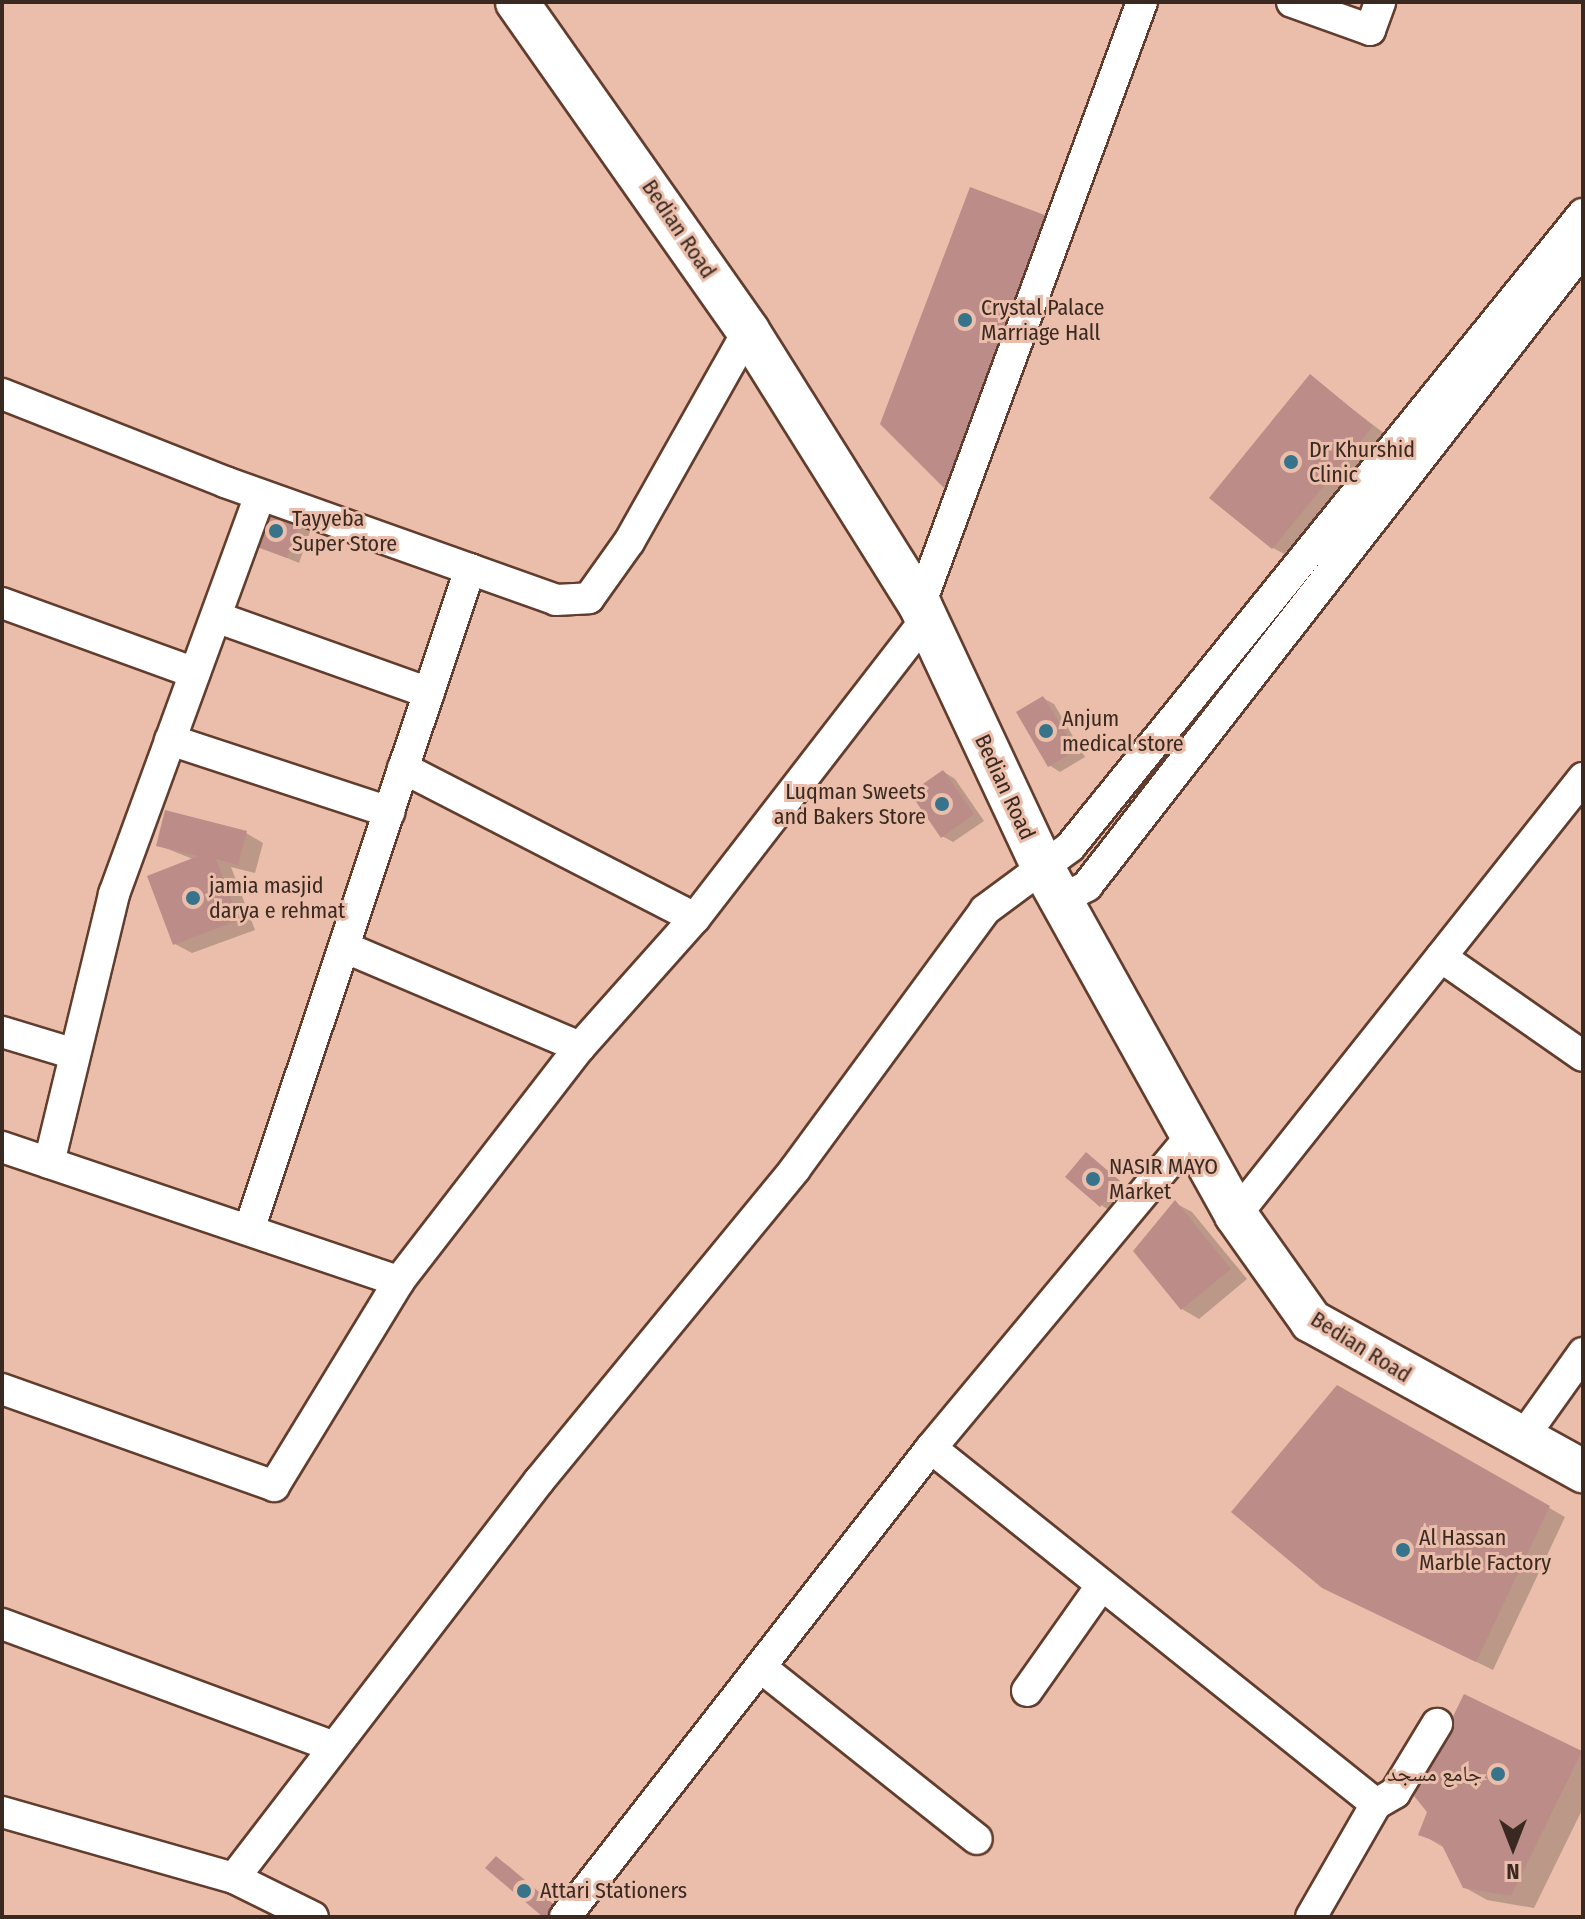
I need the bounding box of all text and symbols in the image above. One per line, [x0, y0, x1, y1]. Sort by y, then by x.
street label: Bedian Road [636, 175, 722, 283]
place label: Crystal Palace Marriage Hall [981, 294, 1104, 346]
marker: Crystal Palace Marriage Hall [956, 311, 974, 329]
place label: Dr Khurshid Clinic [1309, 436, 1415, 488]
marker: Dr Khurshid Clinic [1280, 451, 1302, 473]
place label: Tayyeba Super Store [292, 505, 397, 556]
marker: Tayyeba Super Store [267, 522, 285, 540]
place label: Anjum medical store [1062, 705, 1184, 756]
marker: Anjum medical store [1037, 722, 1055, 740]
street label: Bedian Road [969, 730, 1041, 844]
place label: Luqman Sweets and Bakers Store [774, 778, 926, 830]
marker: Luqman Sweets and Bakers Store [933, 795, 951, 813]
place label: jamia masjid darya e rehmat [209, 872, 345, 924]
marker: jamia masjid darya e rehmat [184, 889, 202, 907]
place label: NASIR MAYO Market [1109, 1153, 1218, 1204]
marker: NASIR MAYO Market [1084, 1170, 1102, 1188]
street label: Bedian Road [1306, 1306, 1416, 1388]
place label: Al Hassan Marble Factory [1419, 1524, 1551, 1576]
marker: Al Hassan Marble Factory [1394, 1541, 1412, 1559]
place label: جامع مسجد [1387, 1761, 1482, 1787]
marker: جامع مسجد [1489, 1765, 1507, 1783]
north arrow [1473, 1807, 1553, 1887]
text: N [1506, 1858, 1520, 1885]
place label: Attari Stationers [540, 1878, 687, 1904]
marker: Attari Stationers [515, 1882, 533, 1900]

